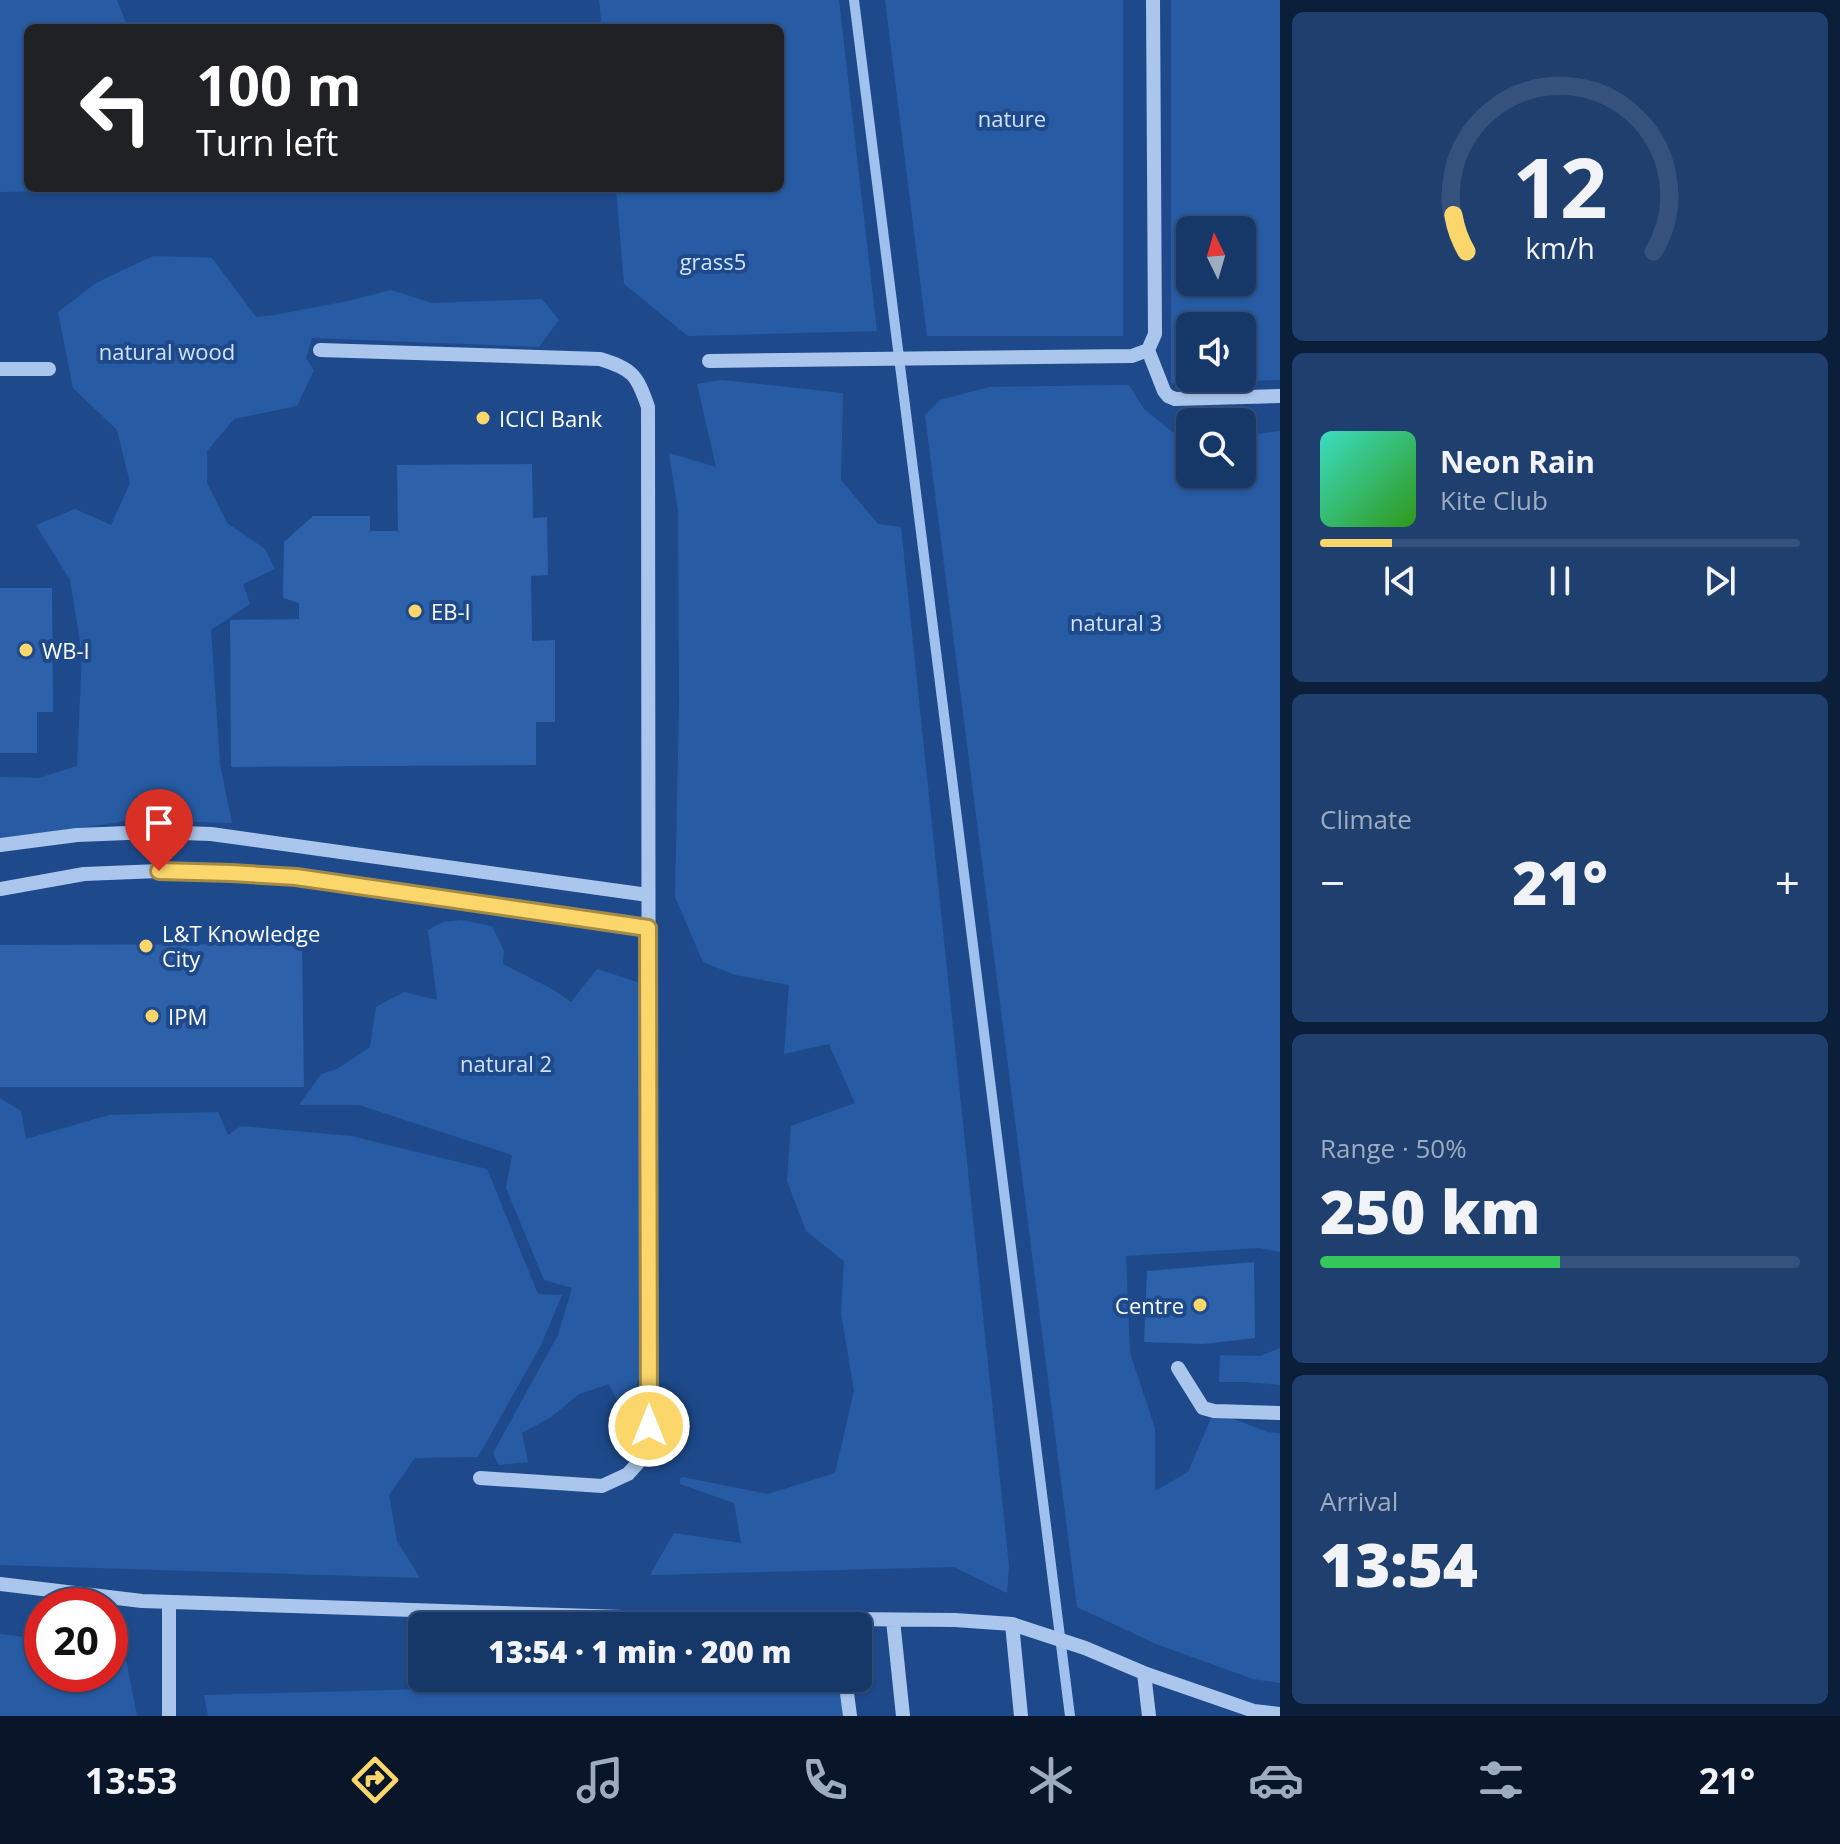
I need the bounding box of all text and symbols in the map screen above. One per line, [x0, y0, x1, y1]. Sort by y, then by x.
text: 100 m [196, 46, 362, 122]
icon: left [64, 56, 168, 160]
park label: nature [978, 103, 1046, 133]
text: Turn left [196, 118, 338, 167]
text: 12 [1512, 129, 1608, 242]
north arrow [1176, 216, 1256, 296]
map controls [1176, 216, 1256, 488]
text: km/h [1525, 229, 1595, 268]
park label: grass5 [680, 246, 746, 276]
button: sound [1176, 312, 1256, 392]
park label: natural wood [99, 336, 235, 366]
place label: ICICI Bank [499, 403, 603, 433]
button: search [1176, 408, 1256, 488]
marker: ICICI Bank [474, 409, 492, 427]
text: Neon Rain [1440, 441, 1595, 482]
text: Kite Club [1440, 482, 1548, 518]
icon: previous [1378, 559, 1422, 603]
icon: pause [1538, 559, 1582, 603]
icon: next [1698, 559, 1742, 603]
place label: EB-I [431, 596, 471, 626]
marker: EB-I [406, 602, 424, 620]
park label: natural 3 [1070, 607, 1162, 637]
place label: WB-I [42, 635, 90, 665]
marker: WB-I [17, 641, 35, 659]
pin [125, 789, 193, 871]
icon: arrive [137, 801, 181, 845]
text: Climate [1320, 801, 1412, 837]
text: 21° [1512, 841, 1608, 923]
text: − [1320, 852, 1345, 912]
text: + [1775, 852, 1800, 912]
place label: L&T Knowledge City [162, 918, 320, 973]
marker: L&T Knowledge City [137, 937, 155, 955]
place label: IPM [168, 1001, 207, 1031]
marker: IPM [143, 1007, 161, 1025]
park label: natural 2 [460, 1048, 552, 1078]
text: Range · 50% [1320, 1130, 1467, 1166]
text: 250 km [1320, 1170, 1541, 1252]
place label: Centre [1115, 1290, 1184, 1320]
marker: Centre [1191, 1296, 1209, 1314]
position arrow [607, 1384, 691, 1468]
text: Arrival [1320, 1483, 1398, 1519]
text: 13:54 [1320, 1523, 1478, 1605]
speed limit sign: 20 [24, 1588, 128, 1692]
text: 13:54 · 1 min · 200 m [488, 1631, 792, 1672]
icon: directions [347, 1752, 403, 1808]
icon: music [572, 1752, 628, 1808]
icon: phone [797, 1752, 853, 1808]
icon: climate [1023, 1752, 1079, 1808]
icon: car [1248, 1752, 1304, 1808]
icon: filters [1473, 1752, 1529, 1808]
text: 13:53 [85, 1756, 177, 1805]
text: 21° [1699, 1756, 1755, 1805]

